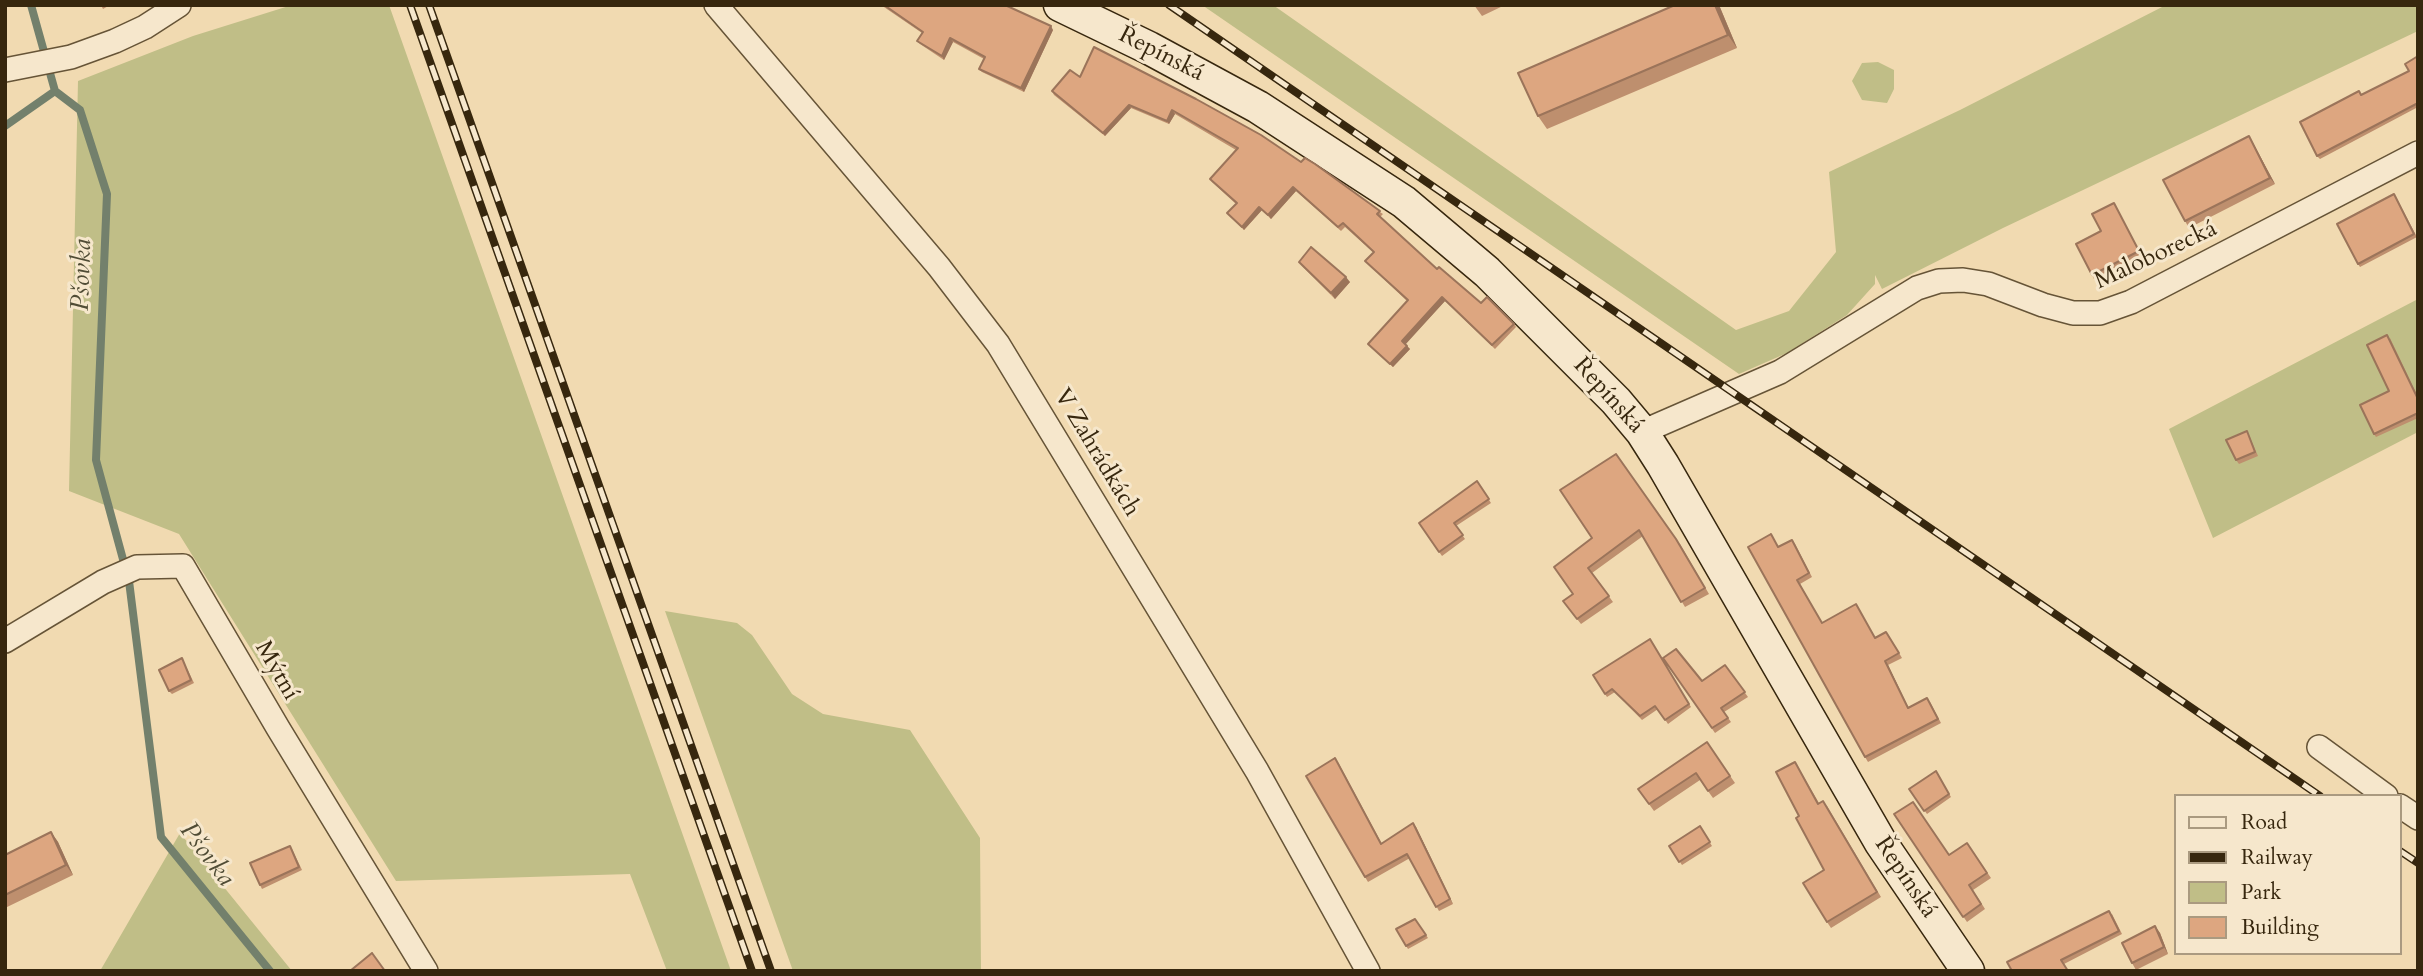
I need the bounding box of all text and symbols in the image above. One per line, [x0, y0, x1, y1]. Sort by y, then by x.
street label: Řepínská [1114, 21, 1208, 89]
street label: Maloborecká [2090, 215, 2222, 297]
water label: Pšovka [66, 238, 100, 312]
street label: Řepínská [1567, 352, 1649, 440]
street label: V Zahrádkách [1047, 384, 1145, 522]
street label: Mýtní [248, 636, 304, 706]
legend [2174, 794, 2402, 955]
text: Road [2241, 808, 2287, 837]
water label: Pšovka [172, 817, 240, 893]
street label: Řepínská [1867, 832, 1943, 924]
text: Railway [2241, 843, 2313, 872]
text: Park [2241, 878, 2281, 907]
text: Building [2241, 913, 2319, 942]

